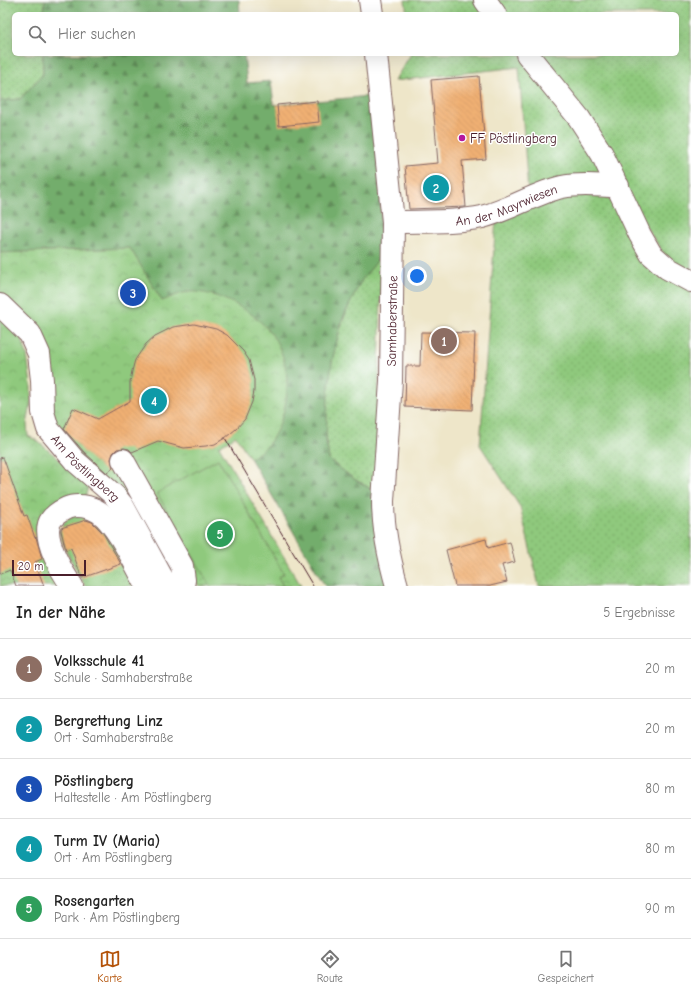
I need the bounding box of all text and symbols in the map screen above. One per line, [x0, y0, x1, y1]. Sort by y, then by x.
search box [12, 12, 679, 56]
icon: search [26, 23, 48, 45]
text: Hier suchen [58, 25, 136, 43]
place label: FF Pöstlingberg [470, 131, 557, 146]
marker: FF Pöstlingberg [457, 133, 467, 143]
pin: 2 [423, 173, 449, 203]
street label: An der Mayrwiesen [455, 181, 559, 228]
your location [407, 266, 427, 286]
street label: Samhaberstraße [384, 275, 400, 367]
pin: 3 [120, 278, 146, 308]
pin: 1 [431, 326, 457, 356]
pin: 4 [141, 386, 167, 416]
street label: Am Pöstlingberg [48, 431, 124, 504]
pin: 5 [207, 519, 233, 549]
scale bar [12, 558, 86, 577]
text: 20 m [18, 560, 43, 573]
text: In der Nähe [16, 603, 105, 622]
text: 5 Ergebnisse [603, 605, 675, 620]
text: Volksschule 41 [54, 652, 144, 670]
text: 1 [26, 661, 32, 676]
text: 20 m [645, 661, 675, 676]
text: Schule · Samhaberstraße [54, 670, 192, 685]
text: Bergrettung Linz [54, 712, 163, 730]
text: 2 [26, 721, 32, 736]
text: 20 m [645, 721, 675, 736]
text: Ort · Samhaberstraße [54, 730, 173, 745]
text: Pöstlingberg [54, 772, 134, 790]
text: 3 [26, 781, 32, 796]
text: 80 m [645, 781, 675, 796]
text: Haltestelle · Am Pöstlingberg [54, 790, 212, 805]
text: Turm IV (Maria) [54, 832, 160, 850]
text: 4 [26, 841, 32, 856]
text: 80 m [645, 841, 675, 856]
text: Ort · Am Pöstlingberg [54, 850, 173, 865]
text: Rosengarten [54, 892, 134, 910]
text: 5 [26, 901, 32, 916]
text: 90 m [645, 901, 675, 916]
text: Park · Am Pöstlingberg [54, 910, 180, 925]
tab: Karte [97, 948, 122, 985]
tab: Route [317, 948, 343, 985]
tab: Gespeichert [538, 948, 594, 985]

